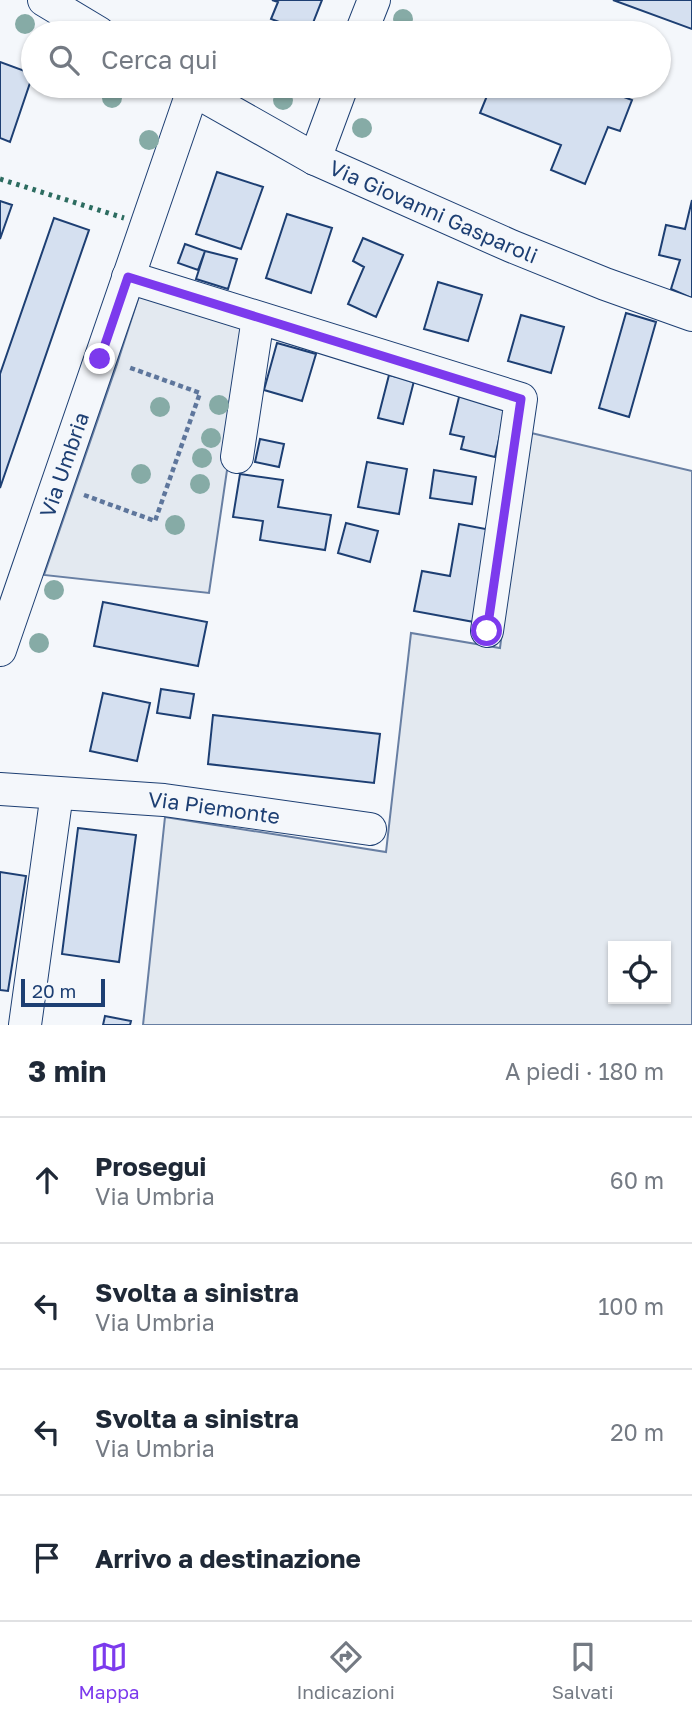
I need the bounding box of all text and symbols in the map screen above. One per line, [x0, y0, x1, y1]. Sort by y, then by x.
search box [21, 21, 671, 98]
icon: search [45, 41, 83, 79]
text: Cerca qui [101, 44, 218, 75]
street label: Via Giovanni Gasparoli [326, 154, 542, 268]
route end [84, 343, 115, 374]
street label: Via Umbria [34, 409, 94, 521]
route start [471, 615, 502, 646]
street label: Via Piemonte [147, 786, 282, 829]
map controls [608, 941, 671, 1004]
button: locate [608, 941, 671, 1004]
scale bar [21, 976, 105, 1008]
text: 20 m [32, 979, 76, 1002]
text: 3 min [28, 1053, 106, 1089]
text: A piedi · 180 m [505, 1057, 664, 1085]
text: Prosegui [95, 1151, 206, 1182]
icon: ahead [28, 1161, 66, 1199]
text: 60 m [610, 1166, 664, 1194]
text: Via Umbria [95, 1182, 215, 1210]
text: Svolta a sinistra [95, 1277, 299, 1308]
icon: left [28, 1287, 66, 1325]
text: 100 m [598, 1292, 664, 1320]
text: Via Umbria [95, 1308, 215, 1336]
text: Svolta a sinistra [95, 1403, 299, 1434]
icon: left [28, 1413, 66, 1451]
text: 20 m [610, 1418, 664, 1446]
text: Via Umbria [95, 1434, 215, 1462]
icon: arrive [28, 1539, 66, 1577]
text: Arrivo a destinazione [95, 1543, 361, 1574]
tab: Mappa [78, 1638, 140, 1703]
tab: Indicazioni [296, 1638, 395, 1703]
tab: Salvati [552, 1638, 614, 1703]

